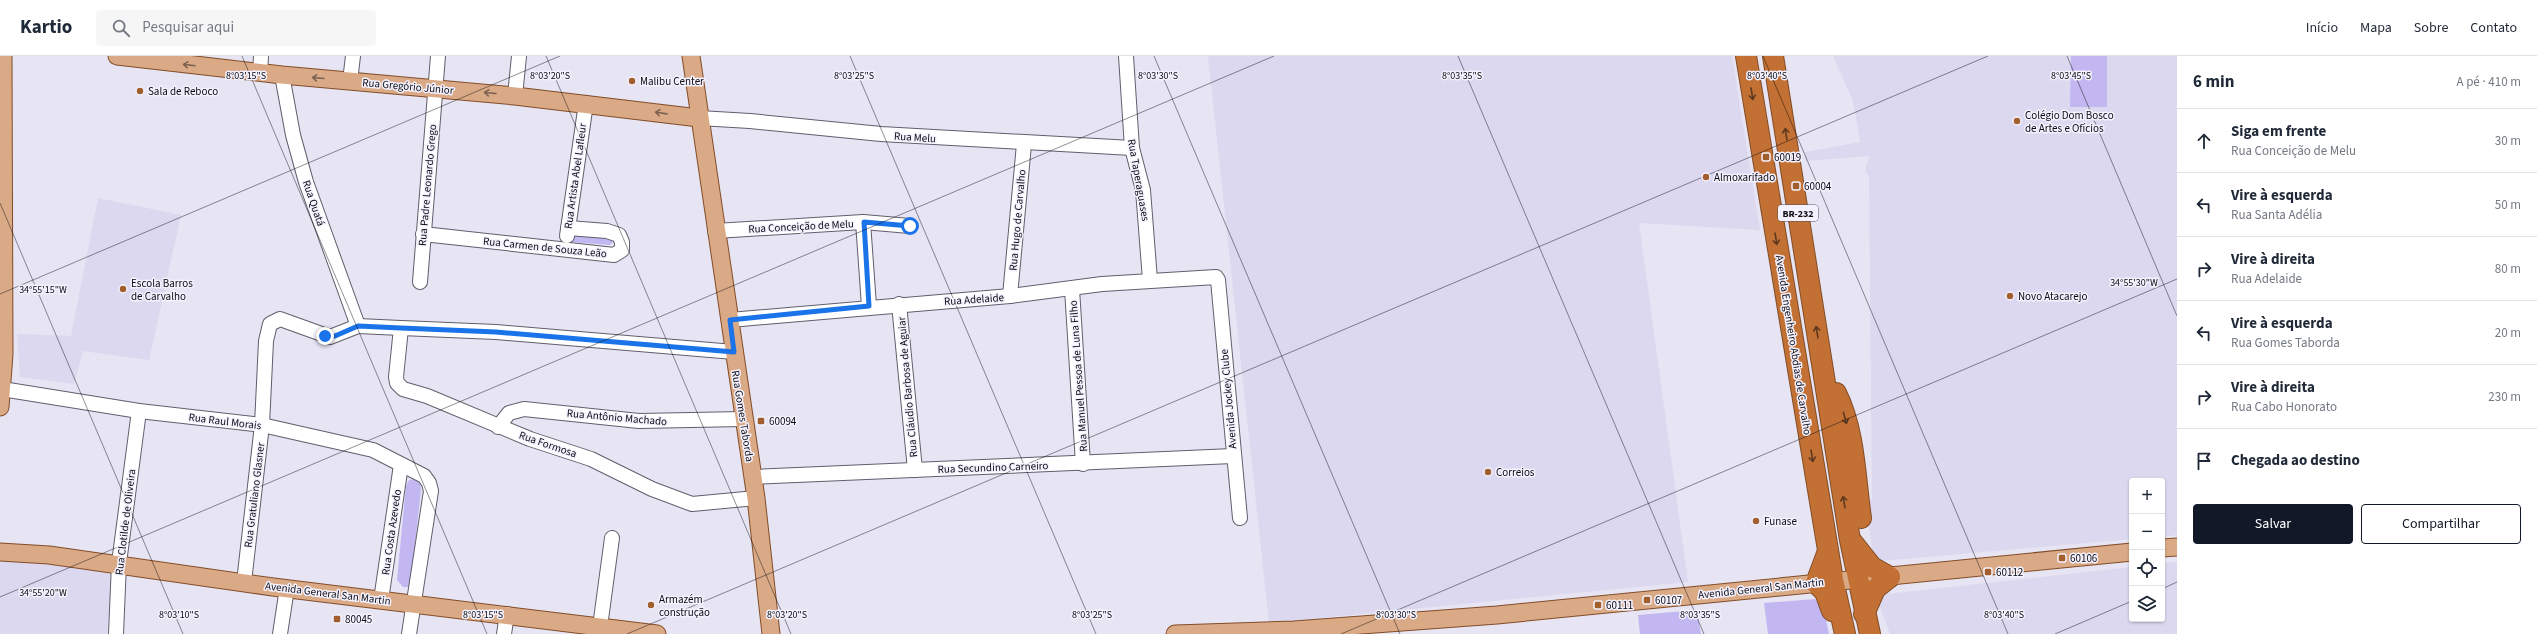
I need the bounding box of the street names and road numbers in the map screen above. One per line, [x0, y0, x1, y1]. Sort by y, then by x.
street label: Rua Gregório Júnior [362, 75, 454, 98]
street label: Rua Artista Abel Lafleur [561, 122, 590, 230]
street label: Rua Padre Leonardo Grego [415, 124, 440, 247]
street label: Rua Melu [893, 129, 937, 146]
street label: Rua Taperaguases [1124, 138, 1153, 223]
street label: Rua Hugo de Carvalho [1006, 169, 1029, 271]
street label: Rua Quatá [299, 178, 328, 228]
road number: BR-232 [1778, 205, 1818, 221]
street label: Rua Conceição de Melu [748, 216, 854, 237]
street label: Rua Carmen de Souza Leão [482, 234, 608, 261]
street label: Avenida Engenheiro Abdias de Carvalho [1772, 254, 1815, 436]
street label: Rua Adelaide [944, 290, 1005, 309]
street label: Rua Manuel Pessoa de Luna Filho [1066, 300, 1091, 452]
street label: Rua Cláudio Barbosa de Aguiar [894, 316, 921, 458]
street label: Avenida Jockey Clube [1217, 348, 1240, 449]
street label: Rua Gomes Taborda [728, 369, 757, 463]
street label: Rua Antônio Machado [566, 406, 668, 429]
street label: Rua Raul Morais [188, 410, 263, 433]
street label: Rua Formosa [517, 428, 579, 461]
street label: Rua Gratuliano Glasner [241, 442, 268, 548]
street label: Rua Secundino Carneiro [937, 458, 1049, 477]
street label: Rua Clotilde de Oliveira [112, 468, 139, 576]
street label: Rua Costa Azevedo [378, 488, 405, 576]
street label: Avenida General San Martin [1697, 574, 1825, 603]
street label: Avenida General San Martin [264, 578, 392, 609]

